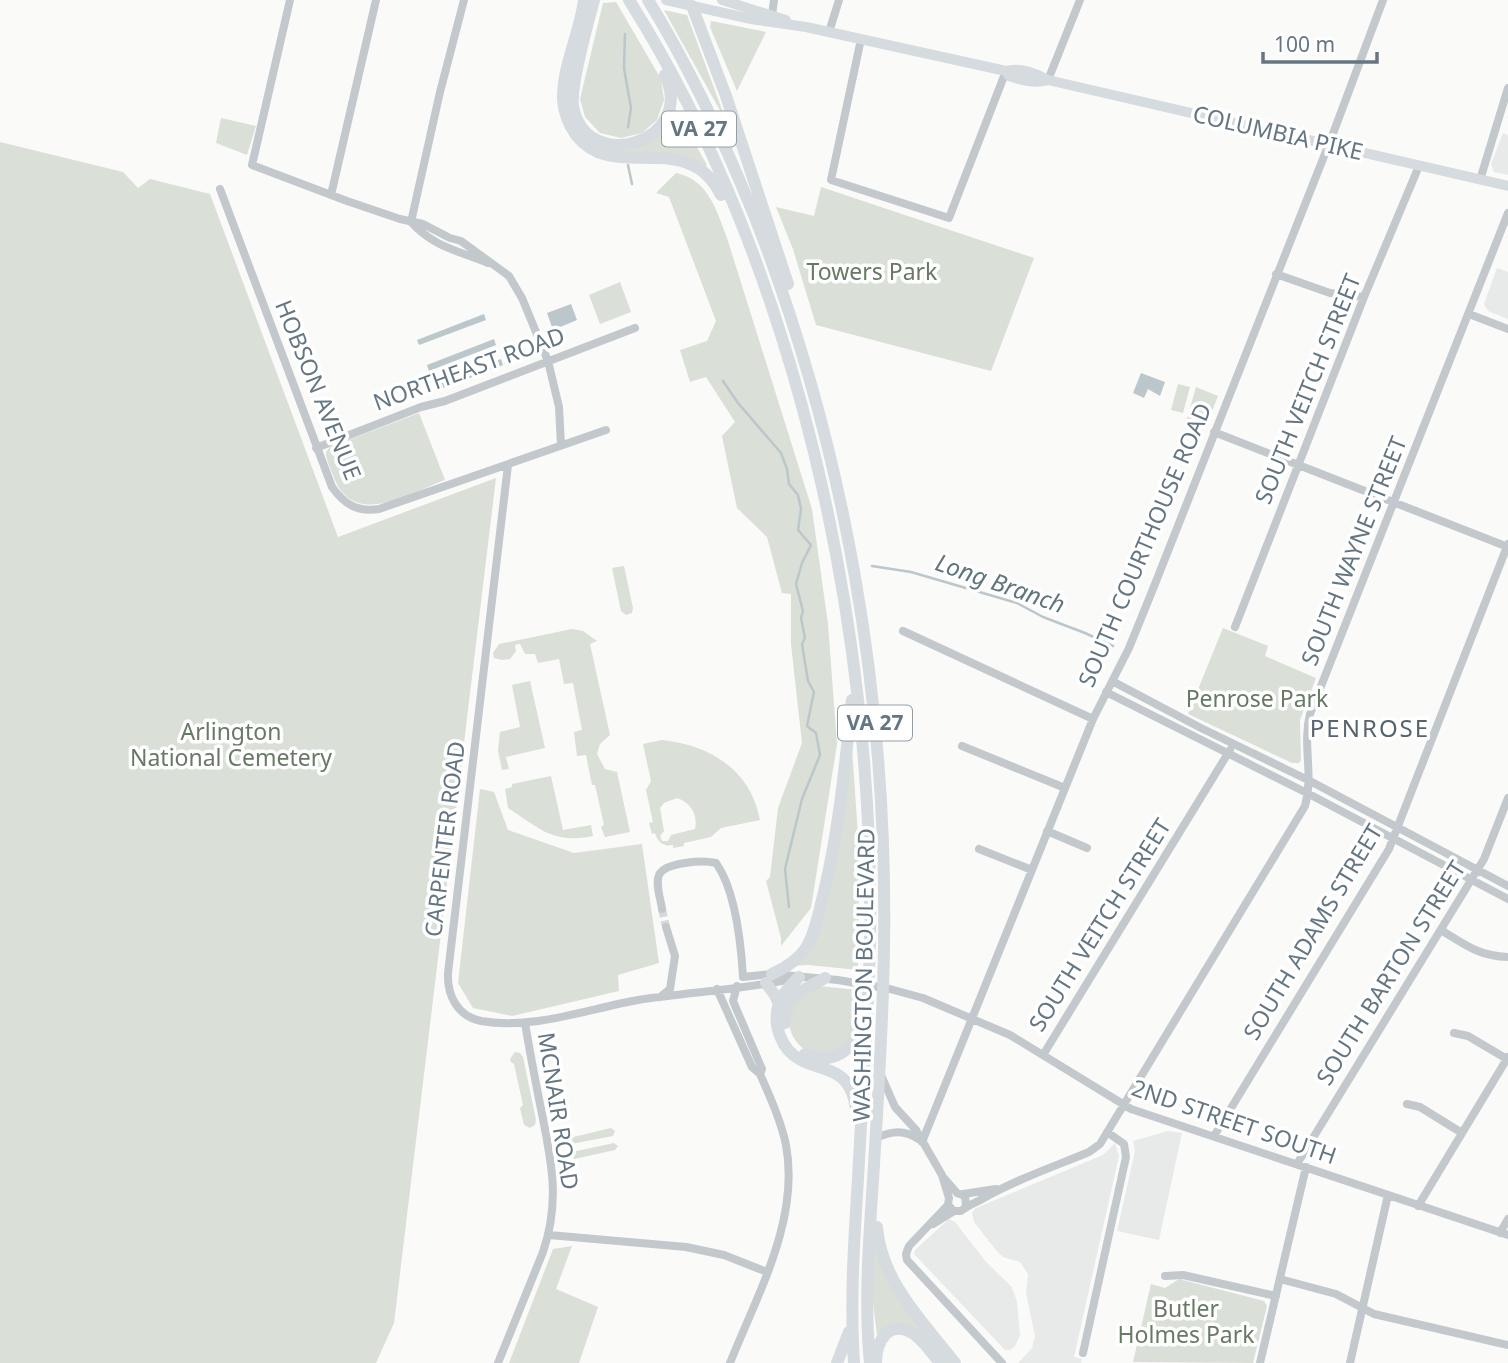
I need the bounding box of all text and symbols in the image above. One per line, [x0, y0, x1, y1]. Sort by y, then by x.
scale bar [1263, 21, 1377, 65]
text: 100 m [1274, 30, 1335, 58]
street label: COLUMBIA PIKE [1190, 97, 1366, 167]
road number: VA 27 [662, 111, 736, 146]
park label: Towers Park [807, 255, 938, 287]
street label: SOUTH VEITCH STREET [1246, 269, 1368, 508]
street label: HOBSON AVENUE [268, 295, 370, 484]
street label: NORTHEAST ROAD [368, 319, 569, 418]
street label: SOUTH COURTHOUSE ROAD [1070, 398, 1219, 692]
street label: SOUTH WAYNE STREET [1292, 431, 1414, 670]
water label: Long Branch [931, 545, 1070, 620]
park label: Penrose Park [1186, 682, 1329, 714]
road number: VA 27 [838, 706, 912, 740]
district label: PENROSE [1310, 711, 1430, 744]
park label: Arlington National Cemetery [130, 715, 332, 773]
street label: CARPENTER ROAD [416, 739, 472, 939]
street label: SOUTH VEITCH STREET [1021, 812, 1178, 1037]
street label: SOUTH ADAMS STREET [1235, 817, 1389, 1045]
street label: WASHINGTON BOULEVARD [844, 828, 882, 1122]
street label: SOUTH BARTON STREET [1308, 854, 1472, 1091]
street label: MCNAIR ROAD [531, 1030, 587, 1192]
street label: 2ND STREET SOUTH [1128, 1071, 1341, 1171]
park label: Butler Holmes Park [1118, 1292, 1255, 1350]

